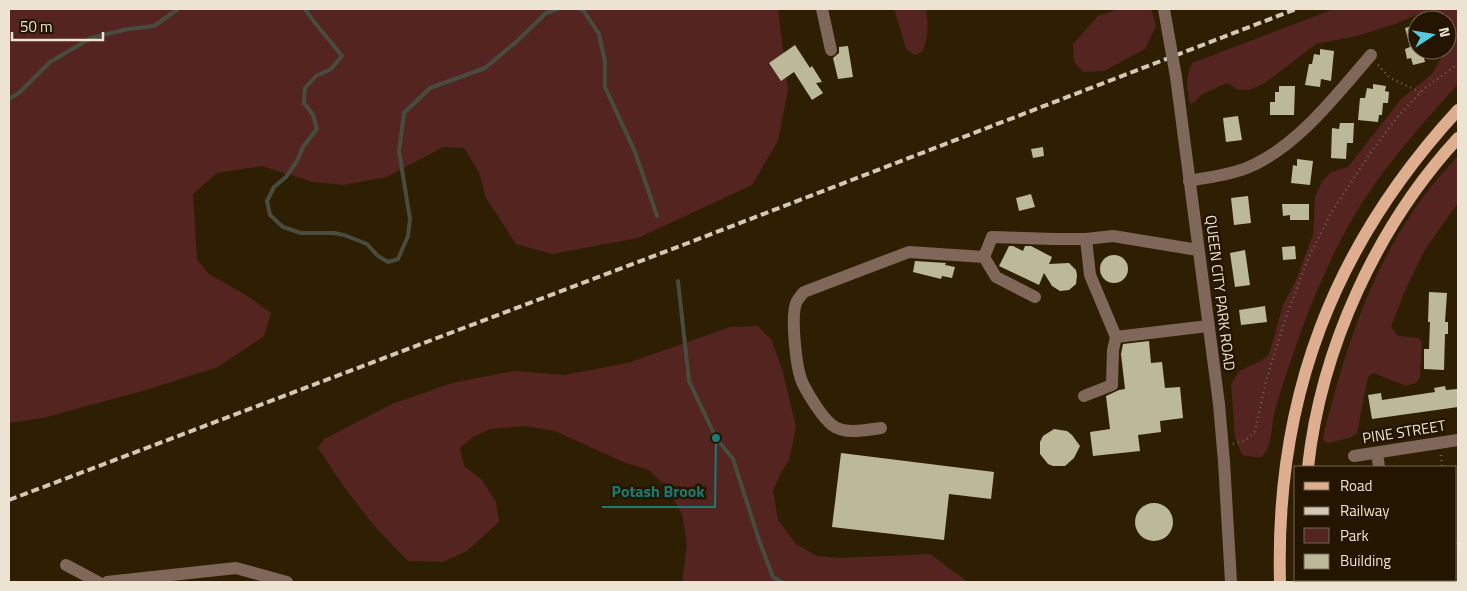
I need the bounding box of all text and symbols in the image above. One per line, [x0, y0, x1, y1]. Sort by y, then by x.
scale bar [12, 10, 104, 42]
north arrow [1407, 10, 1457, 60]
text: 50 m [20, 15, 53, 38]
text: N [1434, 25, 1456, 39]
street label: QUEEN CITY PARK ROAD [1200, 214, 1241, 372]
street label: PINE STREET [1361, 414, 1447, 449]
legend [1294, 466, 1457, 581]
text: Road [1340, 474, 1372, 497]
callout: Potash Brook [602, 476, 715, 507]
text: Potash Brook [612, 479, 705, 503]
text: Railway [1340, 499, 1390, 522]
text: Park [1340, 524, 1369, 547]
text: Building [1340, 549, 1391, 572]

